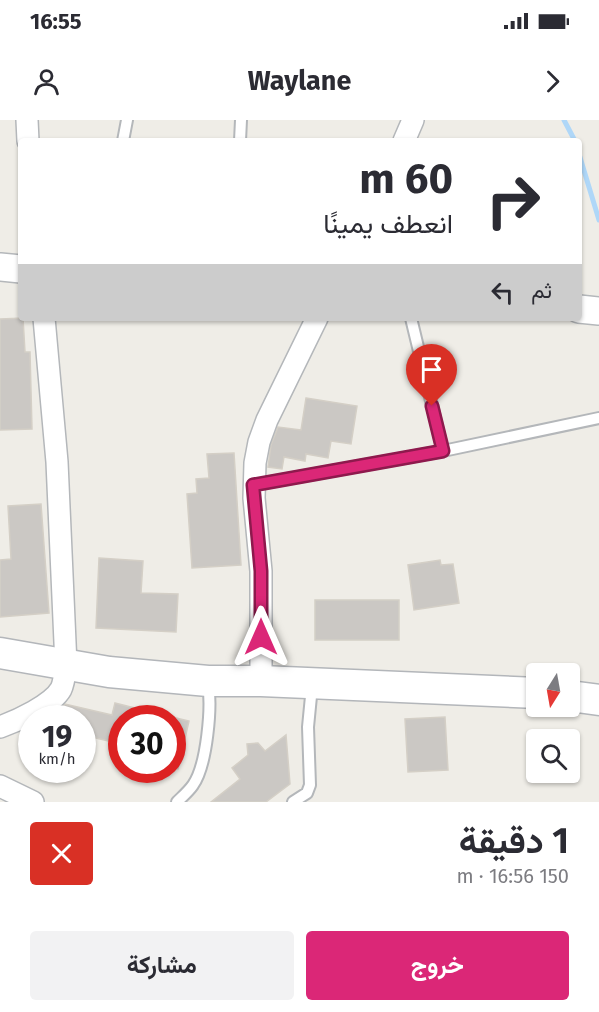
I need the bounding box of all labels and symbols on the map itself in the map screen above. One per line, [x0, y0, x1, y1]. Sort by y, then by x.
pin [406, 344, 457, 406]
position arrow [229, 605, 293, 669]
north arrow [526, 663, 580, 717]
speed limit sign: 30 [108, 705, 186, 783]

